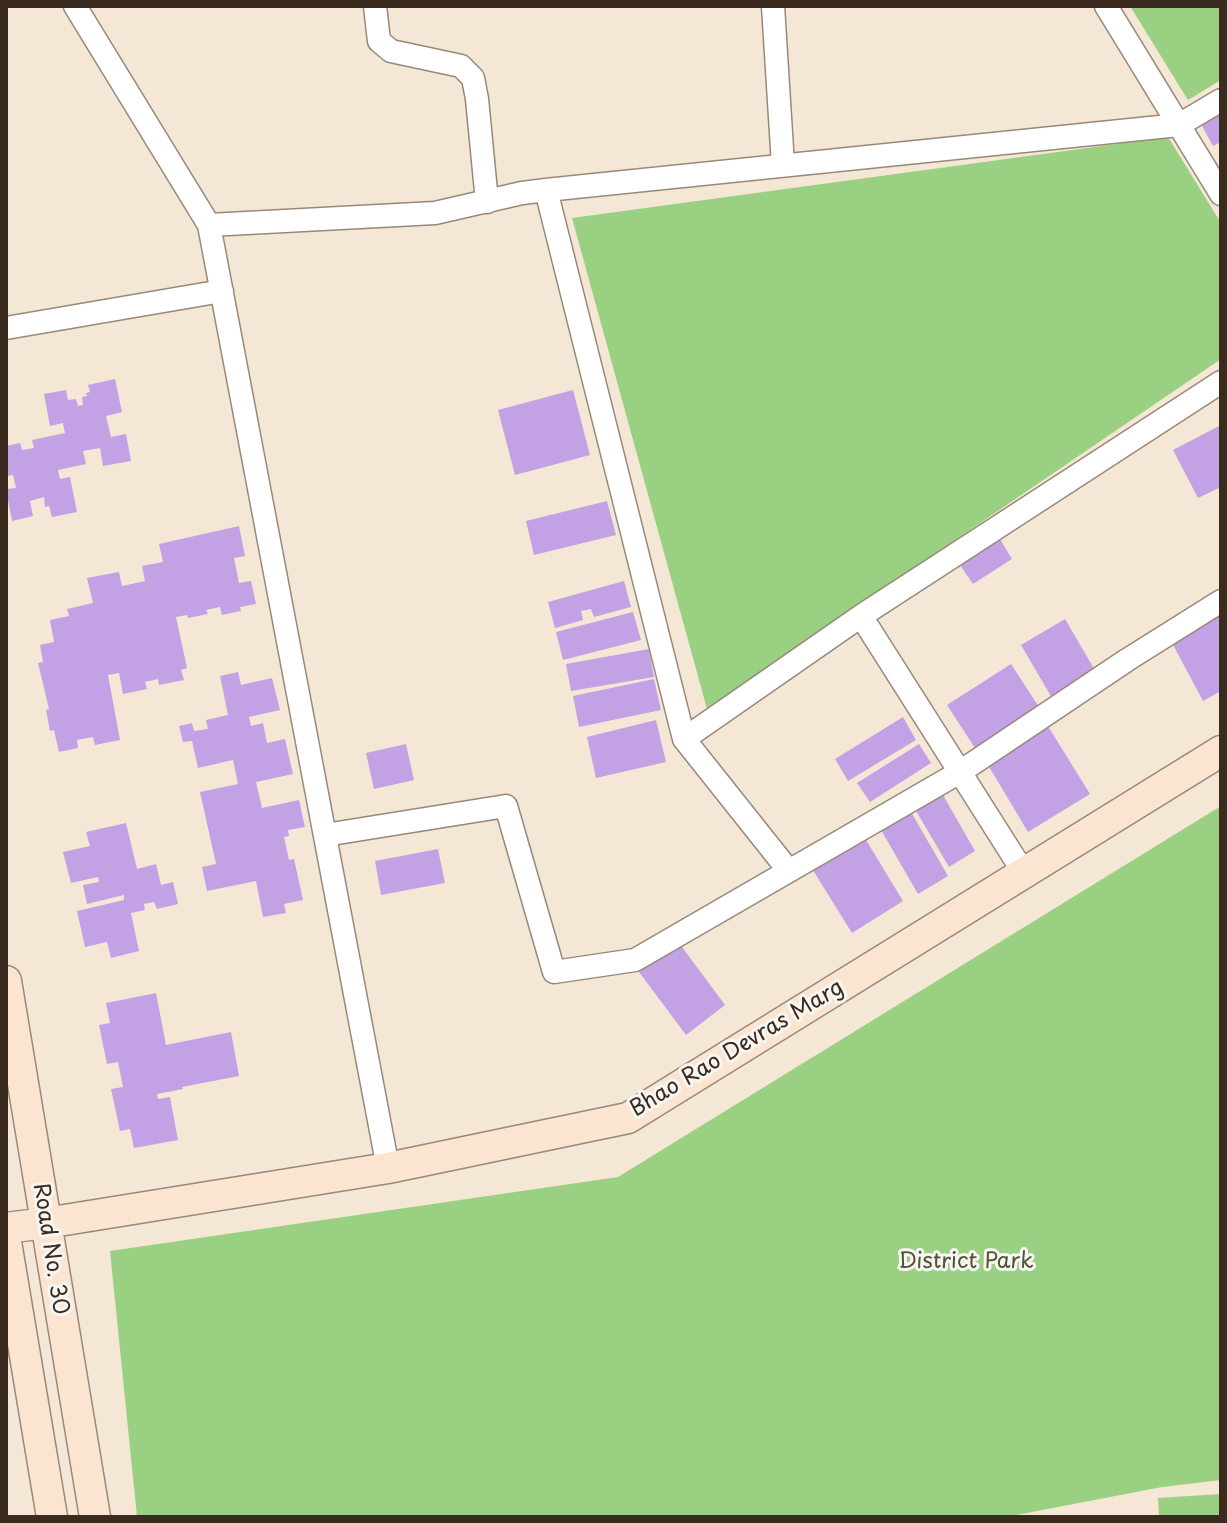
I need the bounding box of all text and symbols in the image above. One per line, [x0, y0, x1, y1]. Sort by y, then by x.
street label: Bhao Rao Devras Marg [626, 975, 848, 1123]
street label: Road No. 30 [27, 1181, 73, 1317]
park label: District Park [898, 1249, 1034, 1275]

